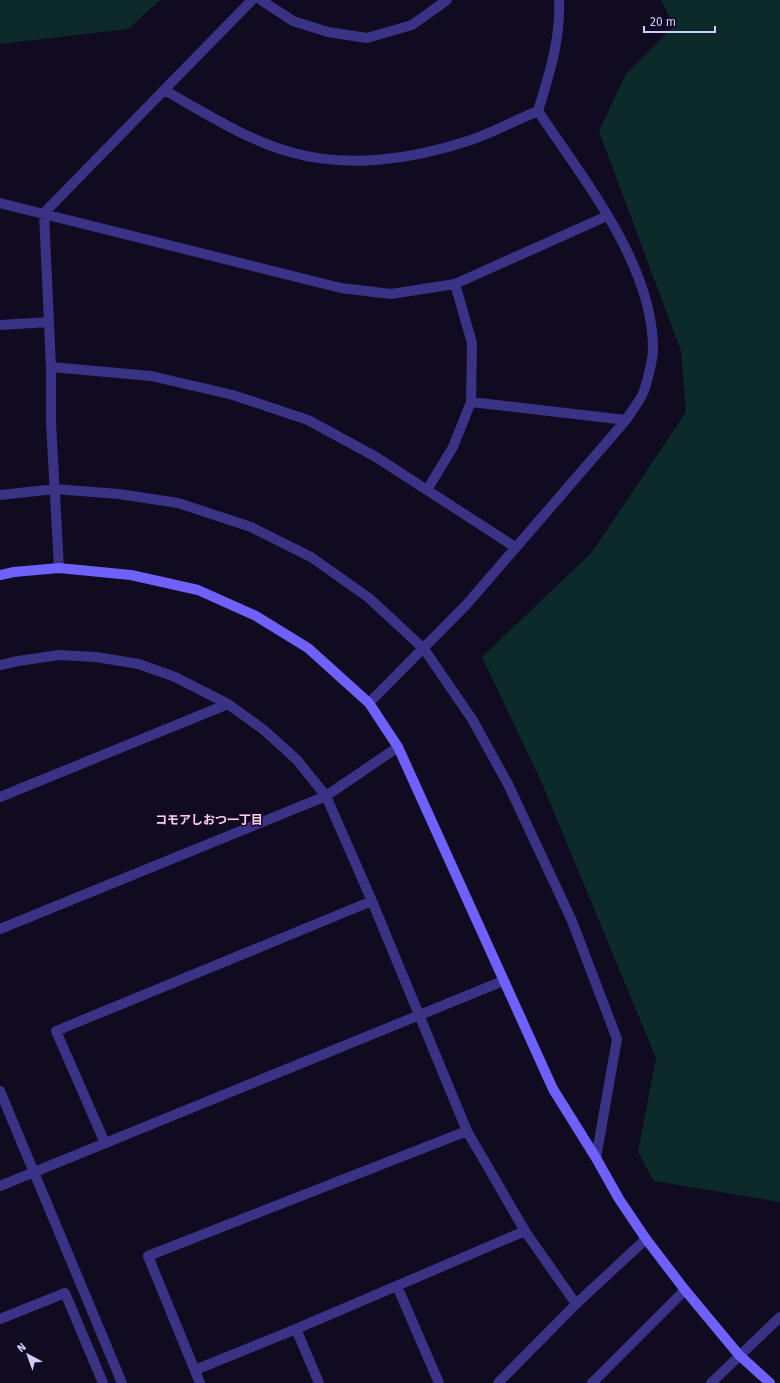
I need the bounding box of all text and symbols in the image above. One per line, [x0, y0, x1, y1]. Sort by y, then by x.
scale bar [644, 8, 715, 34]
text: 20 m [650, 15, 676, 29]
district label: コモアしおつ一丁目 [155, 813, 263, 827]
north arrow [8, 1335, 48, 1375]
text: N [15, 1341, 29, 1355]

